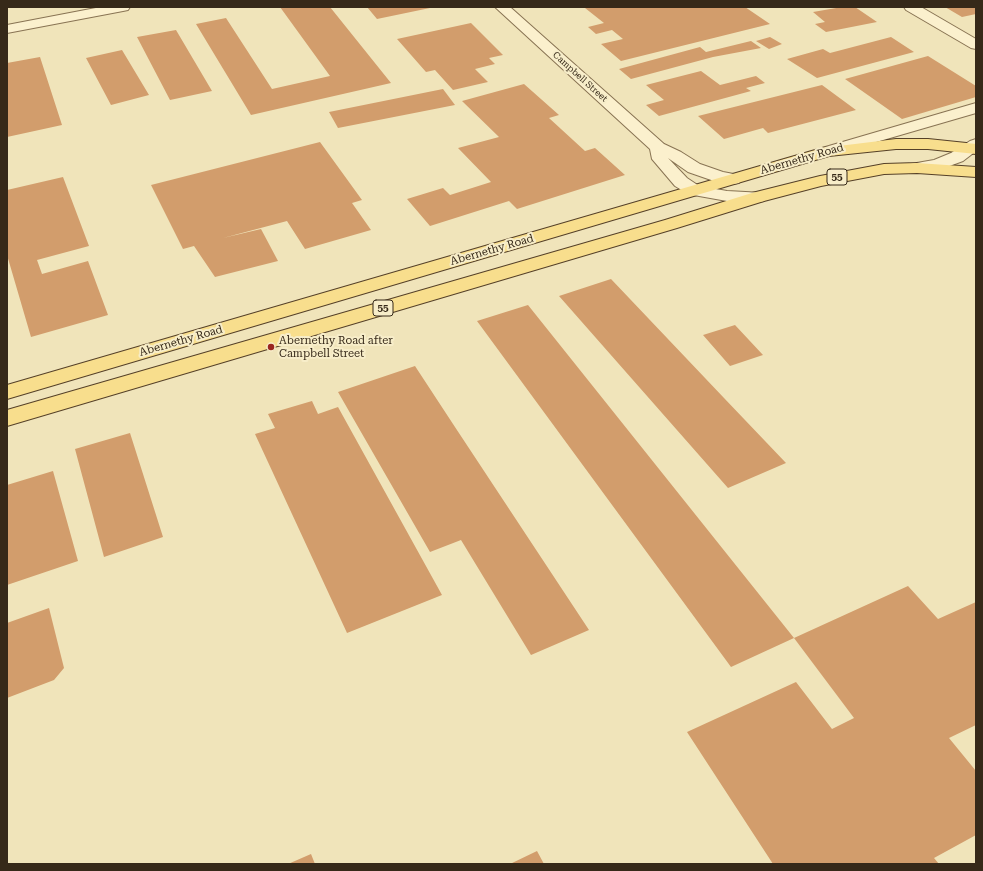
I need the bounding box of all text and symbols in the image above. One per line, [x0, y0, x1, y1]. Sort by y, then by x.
street label: Campbell Street [550, 50, 610, 104]
street label: Abernethy Road [759, 141, 845, 177]
road number: 55 [827, 169, 847, 185]
street label: Abernethy Road [449, 232, 535, 268]
road number: 55 [373, 300, 393, 316]
street label: Abernethy Road [138, 323, 224, 359]
place label: Abernethy Road after Campbell Street [279, 334, 393, 360]
marker: Abernethy Road after Campbell Street [266, 342, 276, 352]

